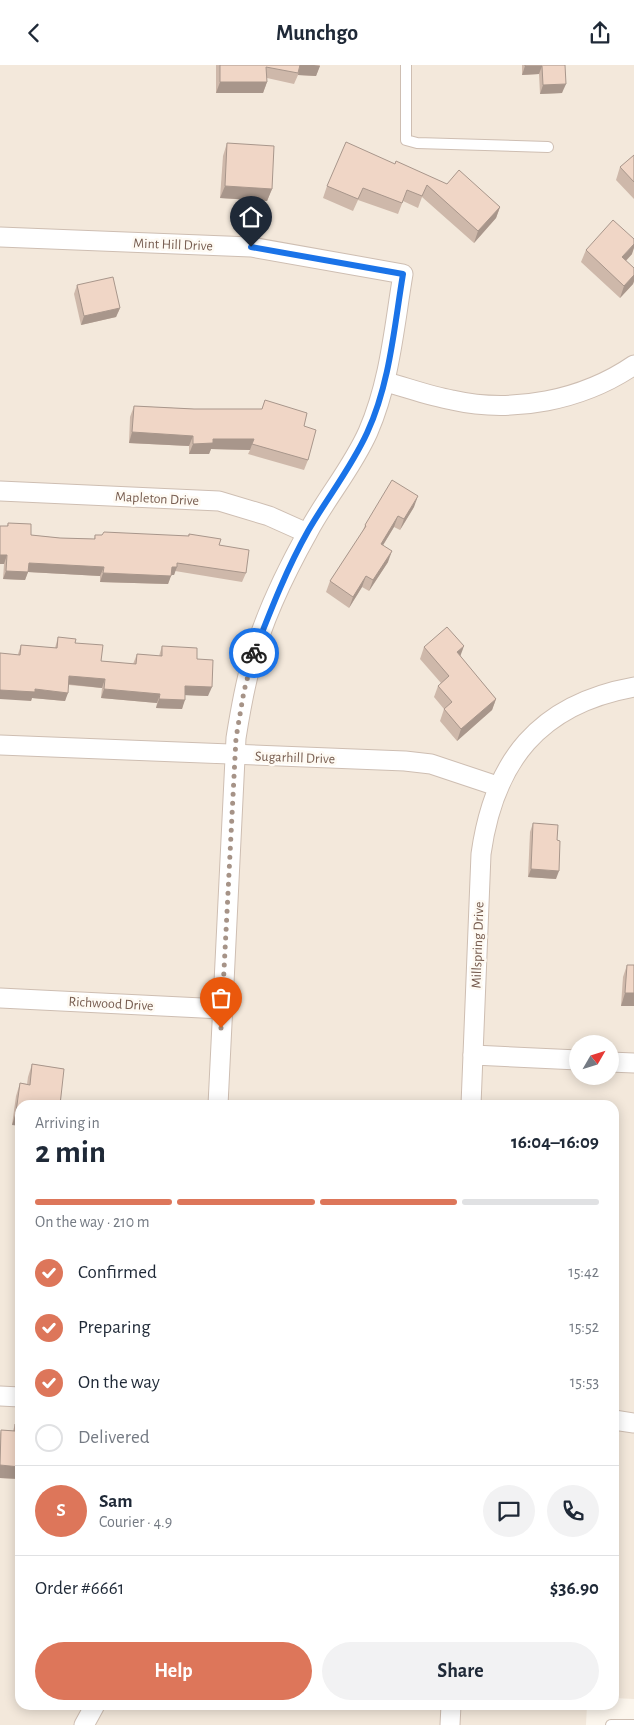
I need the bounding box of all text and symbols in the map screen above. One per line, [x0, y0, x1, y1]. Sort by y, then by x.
icon: back [20, 19, 48, 47]
icon: share [586, 19, 614, 47]
text: Munchgo [276, 22, 358, 44]
pin [230, 196, 272, 247]
icon: home [237, 203, 265, 231]
street label: Mint Hill Drive [133, 237, 213, 253]
street label: Mapleton Drive [115, 490, 199, 508]
courier [229, 628, 279, 678]
icon: bike [240, 639, 268, 667]
street label: Sugarhill Drive [255, 750, 335, 766]
street label: Millspring Drive [469, 901, 487, 989]
pin [200, 977, 242, 1028]
icon: bag [207, 984, 235, 1012]
street label: Richwood Drive [68, 995, 154, 1013]
north arrow [569, 1035, 619, 1085]
map controls [569, 1035, 619, 1085]
text: Arriving in [35, 1115, 100, 1131]
text: 16:04–16:09 [511, 1133, 599, 1152]
text: 2 min [35, 1136, 106, 1168]
text: On the way · 210 m [35, 1214, 150, 1230]
icon: check [35, 1259, 63, 1287]
text: Confirmed [78, 1263, 157, 1282]
text: 15:42 [568, 1264, 599, 1280]
icon: check [35, 1314, 63, 1342]
text: Preparing [78, 1318, 151, 1337]
text: 15:52 [569, 1319, 599, 1335]
icon: check [35, 1369, 63, 1397]
text: On the way [78, 1373, 160, 1392]
text: 15:53 [570, 1374, 599, 1390]
text: Delivered [78, 1428, 150, 1447]
button: chat [483, 1485, 535, 1537]
button: phone [547, 1485, 599, 1537]
text: Sam [99, 1492, 133, 1511]
text: S [56, 1501, 66, 1520]
text: Courier · 4.9 [99, 1514, 172, 1530]
text: Order #6661 [35, 1579, 124, 1598]
text: $36.90 [550, 1579, 599, 1598]
button: Help [35, 1642, 312, 1700]
button: Share [322, 1642, 599, 1700]

